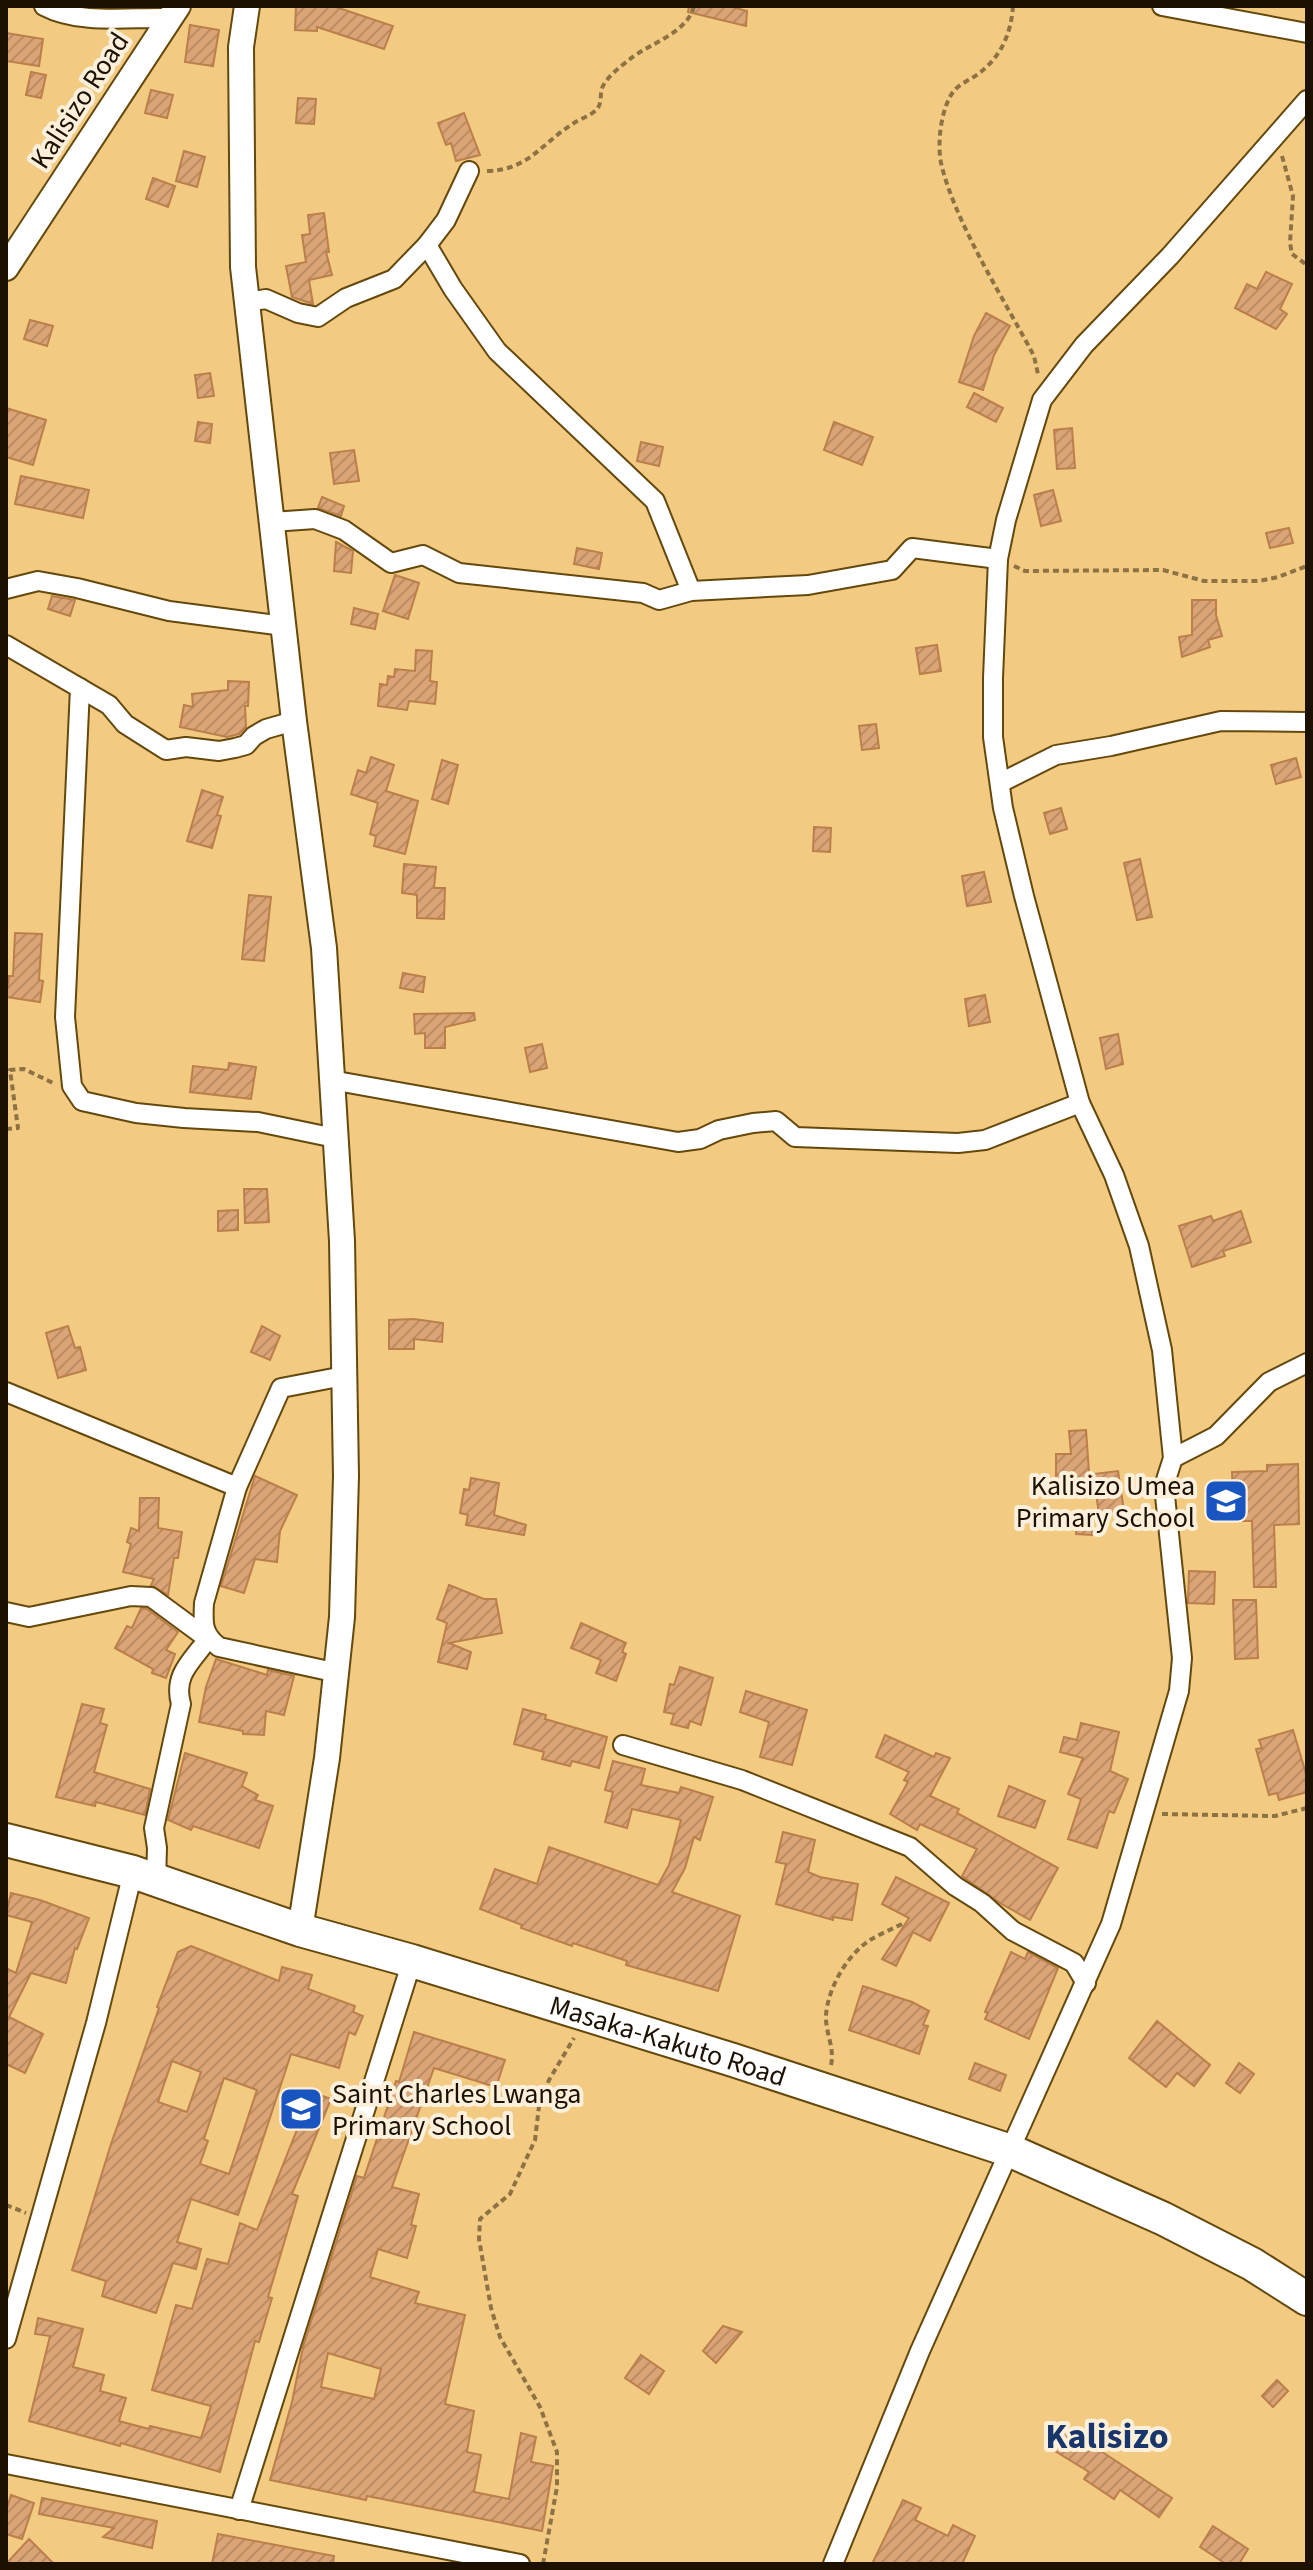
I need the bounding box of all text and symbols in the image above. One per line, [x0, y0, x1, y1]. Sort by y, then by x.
street label: Kalisizo Road [21, 24, 139, 177]
place label: Kalisizo Umea Primary School [1016, 1466, 1195, 1538]
school or university icon: Kalisizo Umea Primary School [1202, 1477, 1250, 1525]
street label: Masaka-Kakuto Road [544, 1986, 791, 2097]
place label: Saint Charles Lwanga Primary School [332, 2074, 581, 2146]
school or university icon: Saint Charles Lwanga Primary School [277, 2085, 325, 2133]
district label: Kalisizo [1045, 2411, 1169, 2462]

